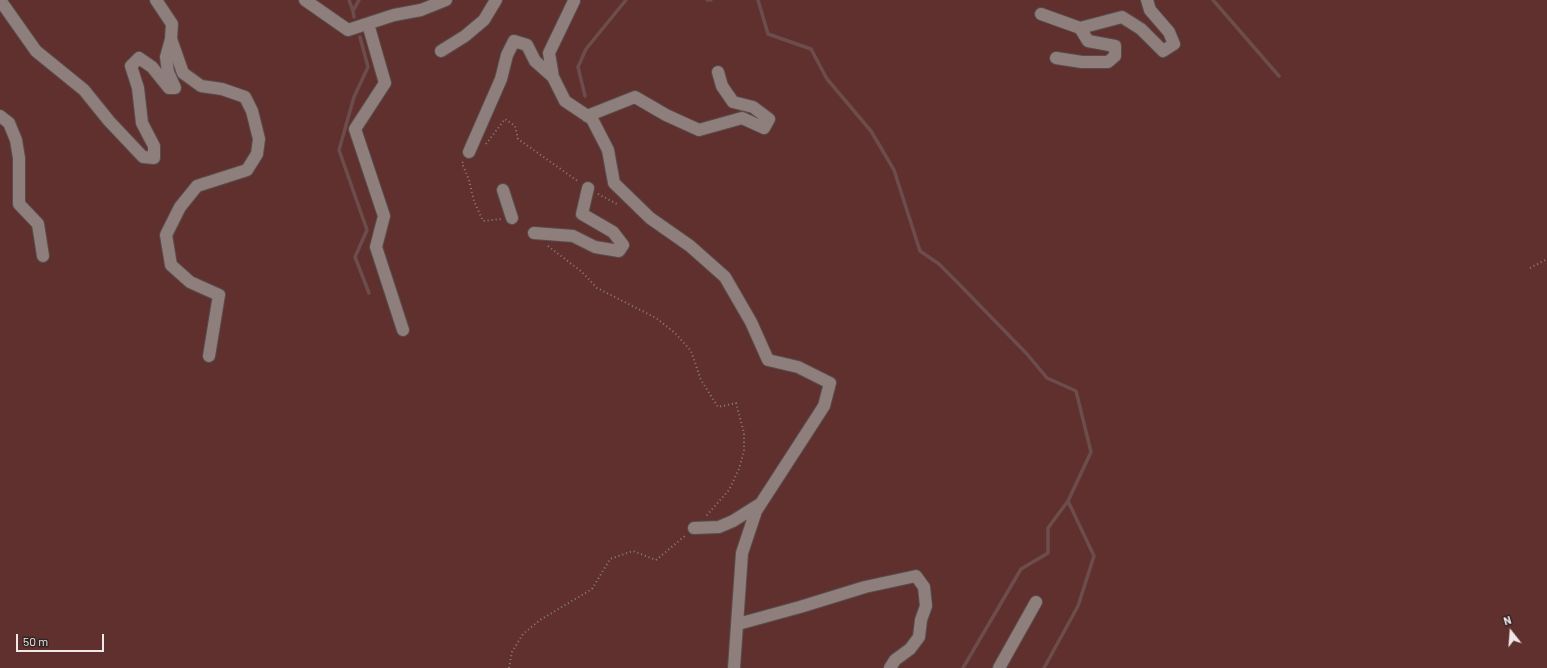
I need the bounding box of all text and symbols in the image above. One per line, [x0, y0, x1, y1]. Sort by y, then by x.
north arrow [1491, 612, 1531, 652]
text: N [1502, 613, 1513, 627]
scale bar [18, 626, 106, 652]
text: 50 m [23, 634, 48, 648]

